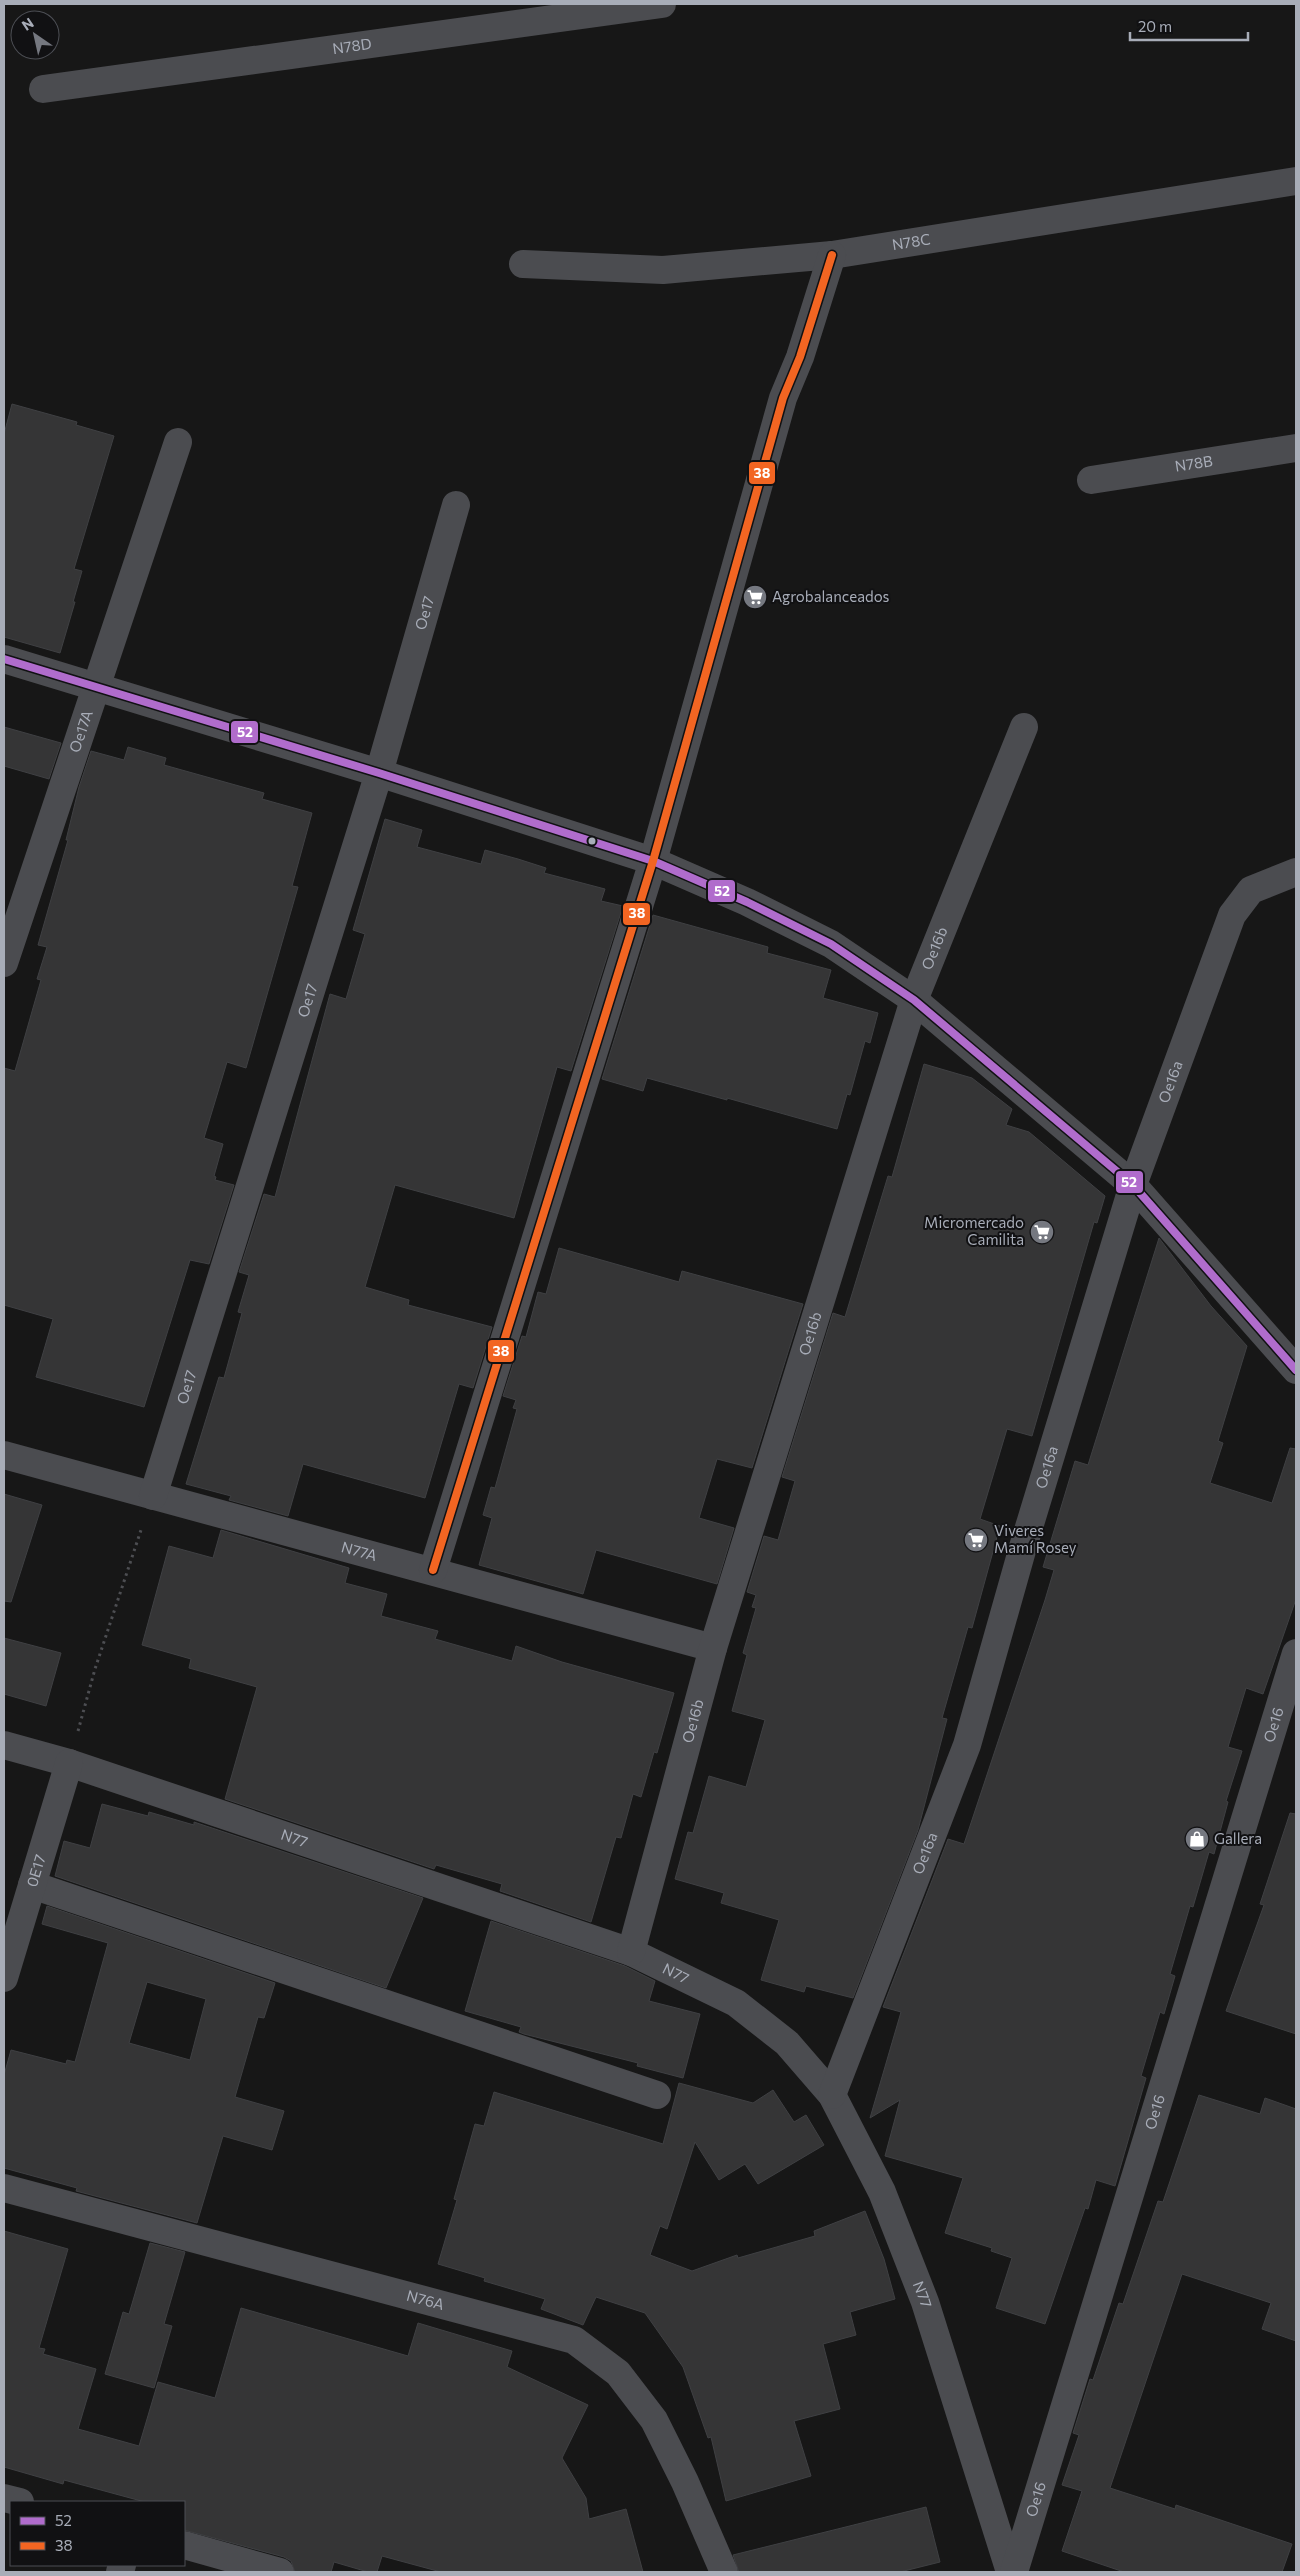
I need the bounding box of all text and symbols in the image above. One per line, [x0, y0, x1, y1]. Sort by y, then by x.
north arrow [10, 10, 60, 60]
scale bar [1130, 10, 1248, 42]
text: N [18, 14, 37, 34]
text: 20 m [1138, 17, 1172, 35]
street label: N78D [331, 34, 373, 57]
street label: N78C [891, 229, 932, 253]
street label: N78B [1173, 451, 1214, 475]
line badge: 38 [748, 461, 776, 485]
text: 38 [754, 464, 771, 481]
supermarket icon: Agrobalanceados [742, 584, 768, 610]
place label: Agrobalanceados [772, 587, 889, 605]
street label: Oe17 [411, 594, 437, 632]
street label: Oe17A [65, 708, 96, 755]
line badge: 52 [230, 720, 259, 744]
text: 52 [237, 723, 253, 740]
unlabelled marker [587, 836, 597, 846]
line badge: 52 [707, 879, 736, 903]
text: 52 [714, 882, 730, 899]
line badge: 38 [622, 902, 651, 926]
text: 38 [629, 904, 646, 921]
street label: Oe16b [917, 924, 951, 972]
street label: Oe17 [293, 981, 321, 1020]
street label: Oe16a [1154, 1058, 1186, 1105]
line badge: 52 [1115, 1170, 1144, 1194]
text: 52 [1121, 1173, 1137, 1190]
place label: Micromercado Camilita [924, 1213, 1024, 1248]
supermarket icon: Micromercado Camilita [1029, 1219, 1055, 1245]
street label: Oe16b [794, 1309, 825, 1357]
line badge: 38 [487, 1339, 515, 1363]
text: 38 [493, 1342, 510, 1359]
street label: Oe17 [172, 1368, 200, 1406]
street label: Oe16a [1031, 1444, 1061, 1491]
place label: Viveres Mamí Rosey [994, 1521, 1077, 1556]
supermarket icon: Viveres Mamí Rosey [963, 1527, 989, 1553]
street label: N77A [339, 1537, 379, 1564]
street label: Oe16b [678, 1697, 707, 1745]
street label: Oe16 [1259, 1705, 1287, 1744]
street label: N77 [279, 1825, 310, 1851]
shop icon: Gallera [1184, 1826, 1210, 1852]
street label: Oe16a [908, 1829, 941, 1877]
place label: Gallera [1214, 1829, 1262, 1847]
street label: 0E17 [22, 1852, 49, 1889]
street label: N77 [660, 1959, 692, 1987]
street label: Oe16 [1140, 2092, 1168, 2132]
street label: N77 [910, 2278, 936, 2310]
street label: N76A [405, 2286, 446, 2313]
street label: Oe16 [1021, 2479, 1049, 2519]
legend [10, 2501, 185, 2566]
text: 52 [55, 2511, 72, 2529]
text: 38 [55, 2536, 73, 2554]

